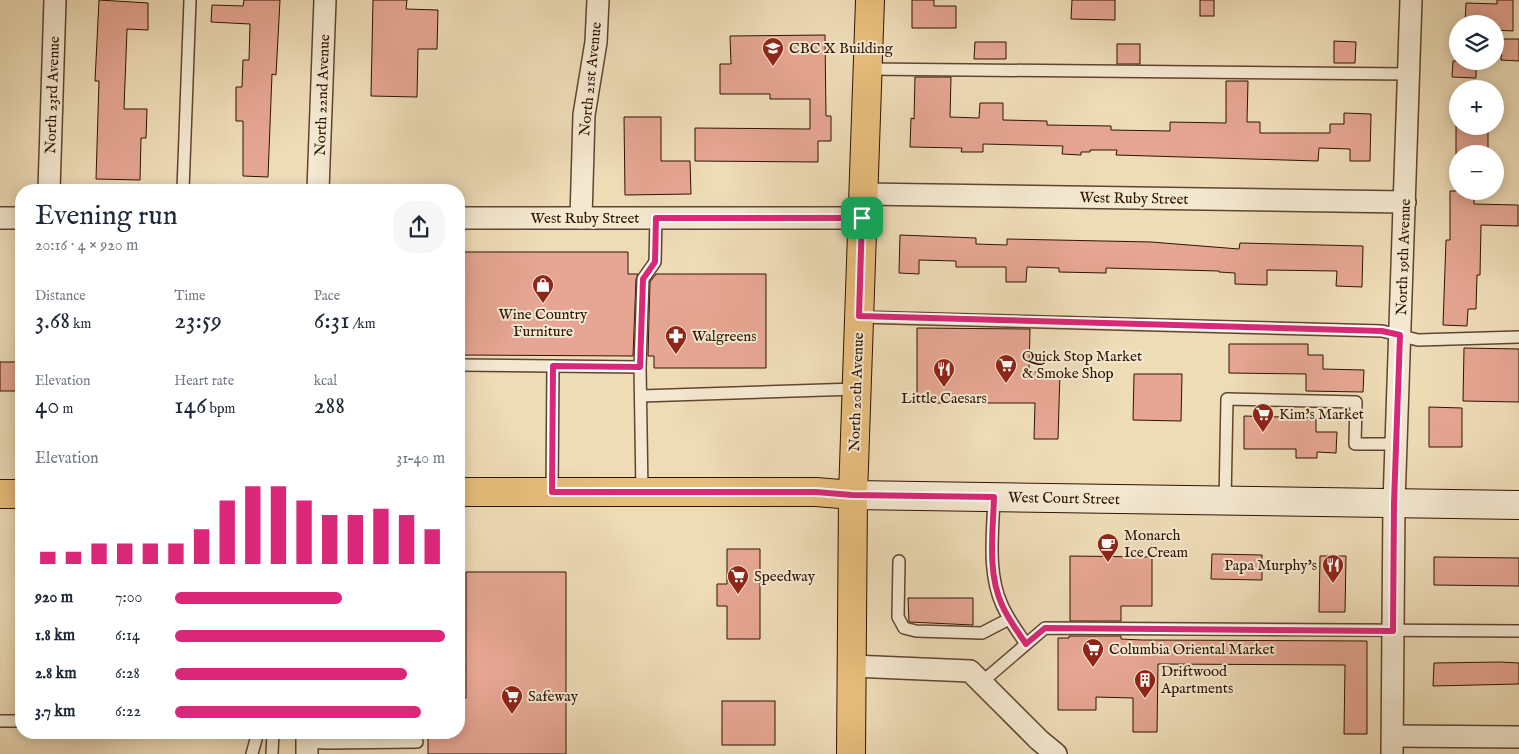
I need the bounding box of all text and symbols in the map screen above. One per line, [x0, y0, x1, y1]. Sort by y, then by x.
map controls [1449, 15, 1504, 200]
button: layers [1449, 15, 1504, 70]
street label: North 21st Avenue [575, 21, 606, 137]
street label: North 22nd Avenue [311, 34, 334, 156]
street label: North 23rd Avenue [41, 36, 64, 154]
school or university icon: CBC X Building [761, 36, 785, 67]
place label: CBC X Building [789, 39, 894, 58]
button: + [1449, 80, 1504, 135]
button: − [1449, 145, 1504, 200]
street label: West Ruby Street [1079, 188, 1189, 209]
pin [841, 197, 883, 239]
street label: North 19th Avenue [1392, 198, 1415, 316]
text: Evening run [35, 199, 178, 234]
button: share [393, 201, 445, 253]
icon: arrive [848, 204, 876, 232]
street label: West Ruby Street [530, 209, 640, 228]
text: 20:16 · 4 × 920 m [35, 236, 138, 256]
shop icon: Wine Country Furniture [531, 273, 555, 304]
text: Distance [35, 287, 86, 305]
text: Time [174, 287, 205, 305]
text: Pace [314, 287, 340, 305]
text: 3.68 [35, 305, 70, 337]
text: 23:59 [174, 305, 222, 337]
text: 6:31 [314, 305, 349, 337]
place label: Wine Country Furniture [499, 305, 588, 341]
text: km [70, 315, 91, 333]
text: /km [349, 315, 376, 333]
pharmacy icon: Walgreens [664, 324, 688, 355]
place label: Walgreens [692, 327, 757, 346]
street label: North 20th Avenue [845, 332, 868, 452]
place label: Quick Stop Market & Smoke Shop [1022, 347, 1142, 383]
supermarket icon: Quick Stop Market & Smoke Shop [994, 353, 1018, 384]
restaurant icon: Little Caesars [932, 357, 956, 388]
text: Elevation [35, 372, 91, 390]
text: Heart rate [174, 372, 234, 390]
text: kcal [314, 372, 337, 390]
place label: Little Caesars [901, 389, 987, 408]
text: 40 [35, 390, 60, 422]
text: 146 [174, 390, 206, 422]
text: 288 [314, 390, 345, 422]
text: m [60, 400, 73, 418]
text: bpm [206, 400, 235, 418]
supermarket icon: Kim's Market [1251, 402, 1275, 433]
place label: Kim's Market [1279, 405, 1364, 424]
text: Elevation [35, 449, 98, 469]
text: 31–40 m [396, 449, 445, 469]
street label: West Court Street [1008, 488, 1120, 509]
place label: Monarch Ice Cream [1124, 526, 1188, 562]
cafe icon: Monarch Ice Cream [1096, 532, 1120, 563]
restaurant icon: Papa Murphy's [1321, 553, 1345, 584]
place label: Papa Murphy's [1224, 556, 1317, 575]
supermarket icon: Speedway [726, 564, 750, 595]
place label: Speedway [754, 567, 816, 586]
text: 920 m [35, 588, 73, 608]
text: 7:00 [115, 588, 142, 608]
text: 1.8 km [35, 626, 75, 646]
text: 6:14 [115, 626, 140, 646]
supermarket icon: Columbia Oriental Market [1081, 637, 1105, 668]
place label: Columbia Oriental Market [1109, 640, 1275, 659]
place label: Driftwood Apartments [1160, 662, 1233, 698]
text: 2.8 km [35, 664, 77, 684]
text: 6:28 [115, 664, 140, 684]
building icon: Driftwood Apartments [1133, 668, 1157, 699]
supermarket icon: Safeway [500, 684, 524, 715]
place label: Safeway [528, 687, 579, 706]
text: 3.7 km [35, 702, 75, 722]
text: 6:22 [115, 702, 141, 722]

